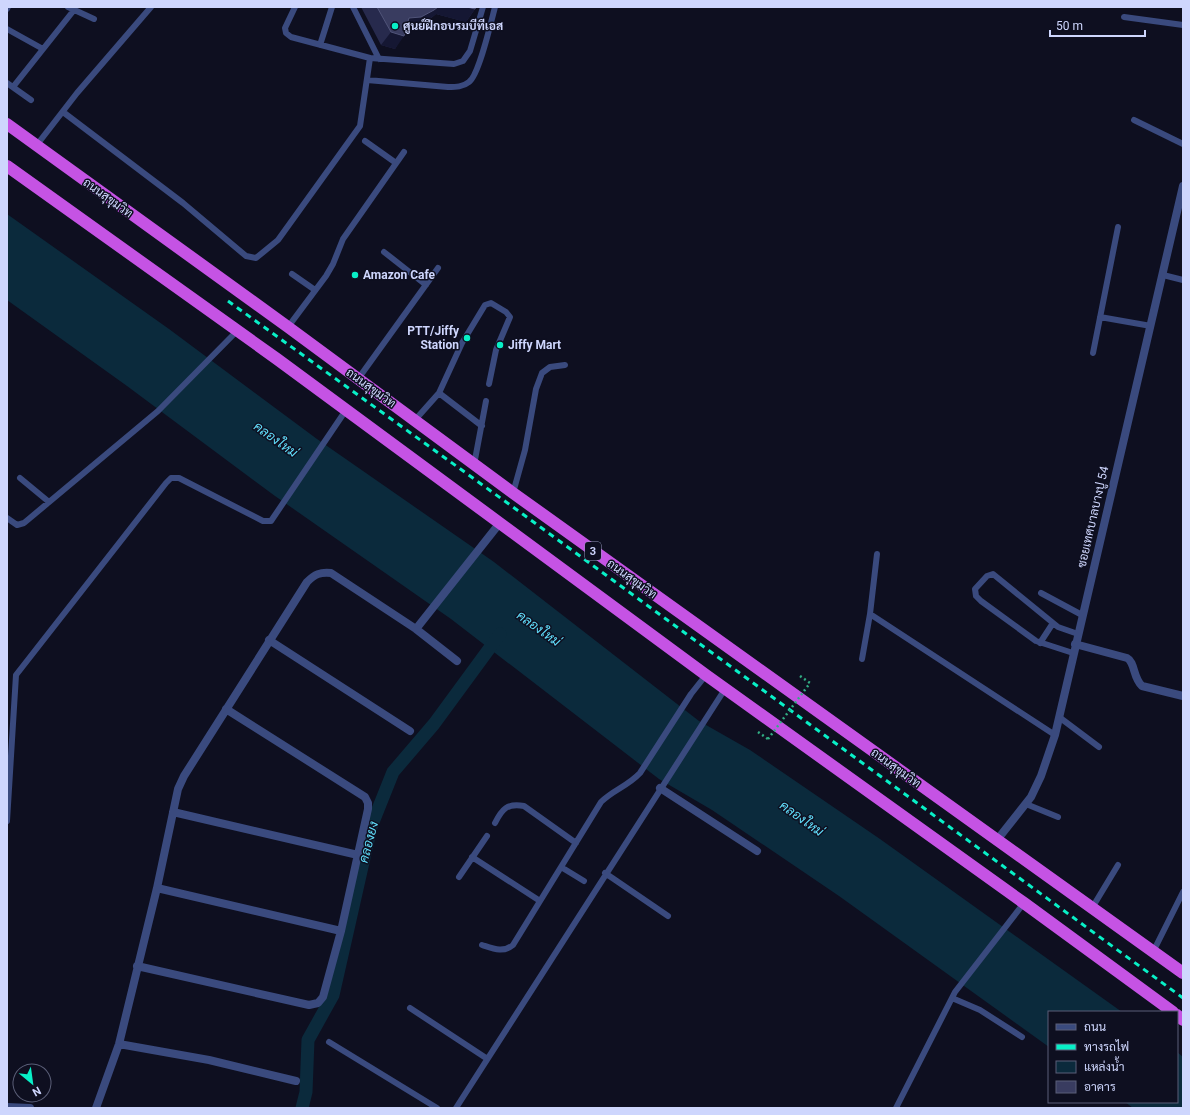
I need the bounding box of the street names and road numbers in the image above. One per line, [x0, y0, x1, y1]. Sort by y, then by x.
street label: ถนนสุขุมวิท [79, 175, 135, 222]
street label: ถนนสุขุมวิท [342, 365, 398, 412]
street label: ซอยเทศบาลบางปู 54 [1074, 465, 1113, 569]
road number: 3 [585, 542, 601, 560]
street label: ถนนสุขุมวิท [603, 556, 659, 603]
street label: ถนนสุขุมวิท [867, 745, 923, 792]

